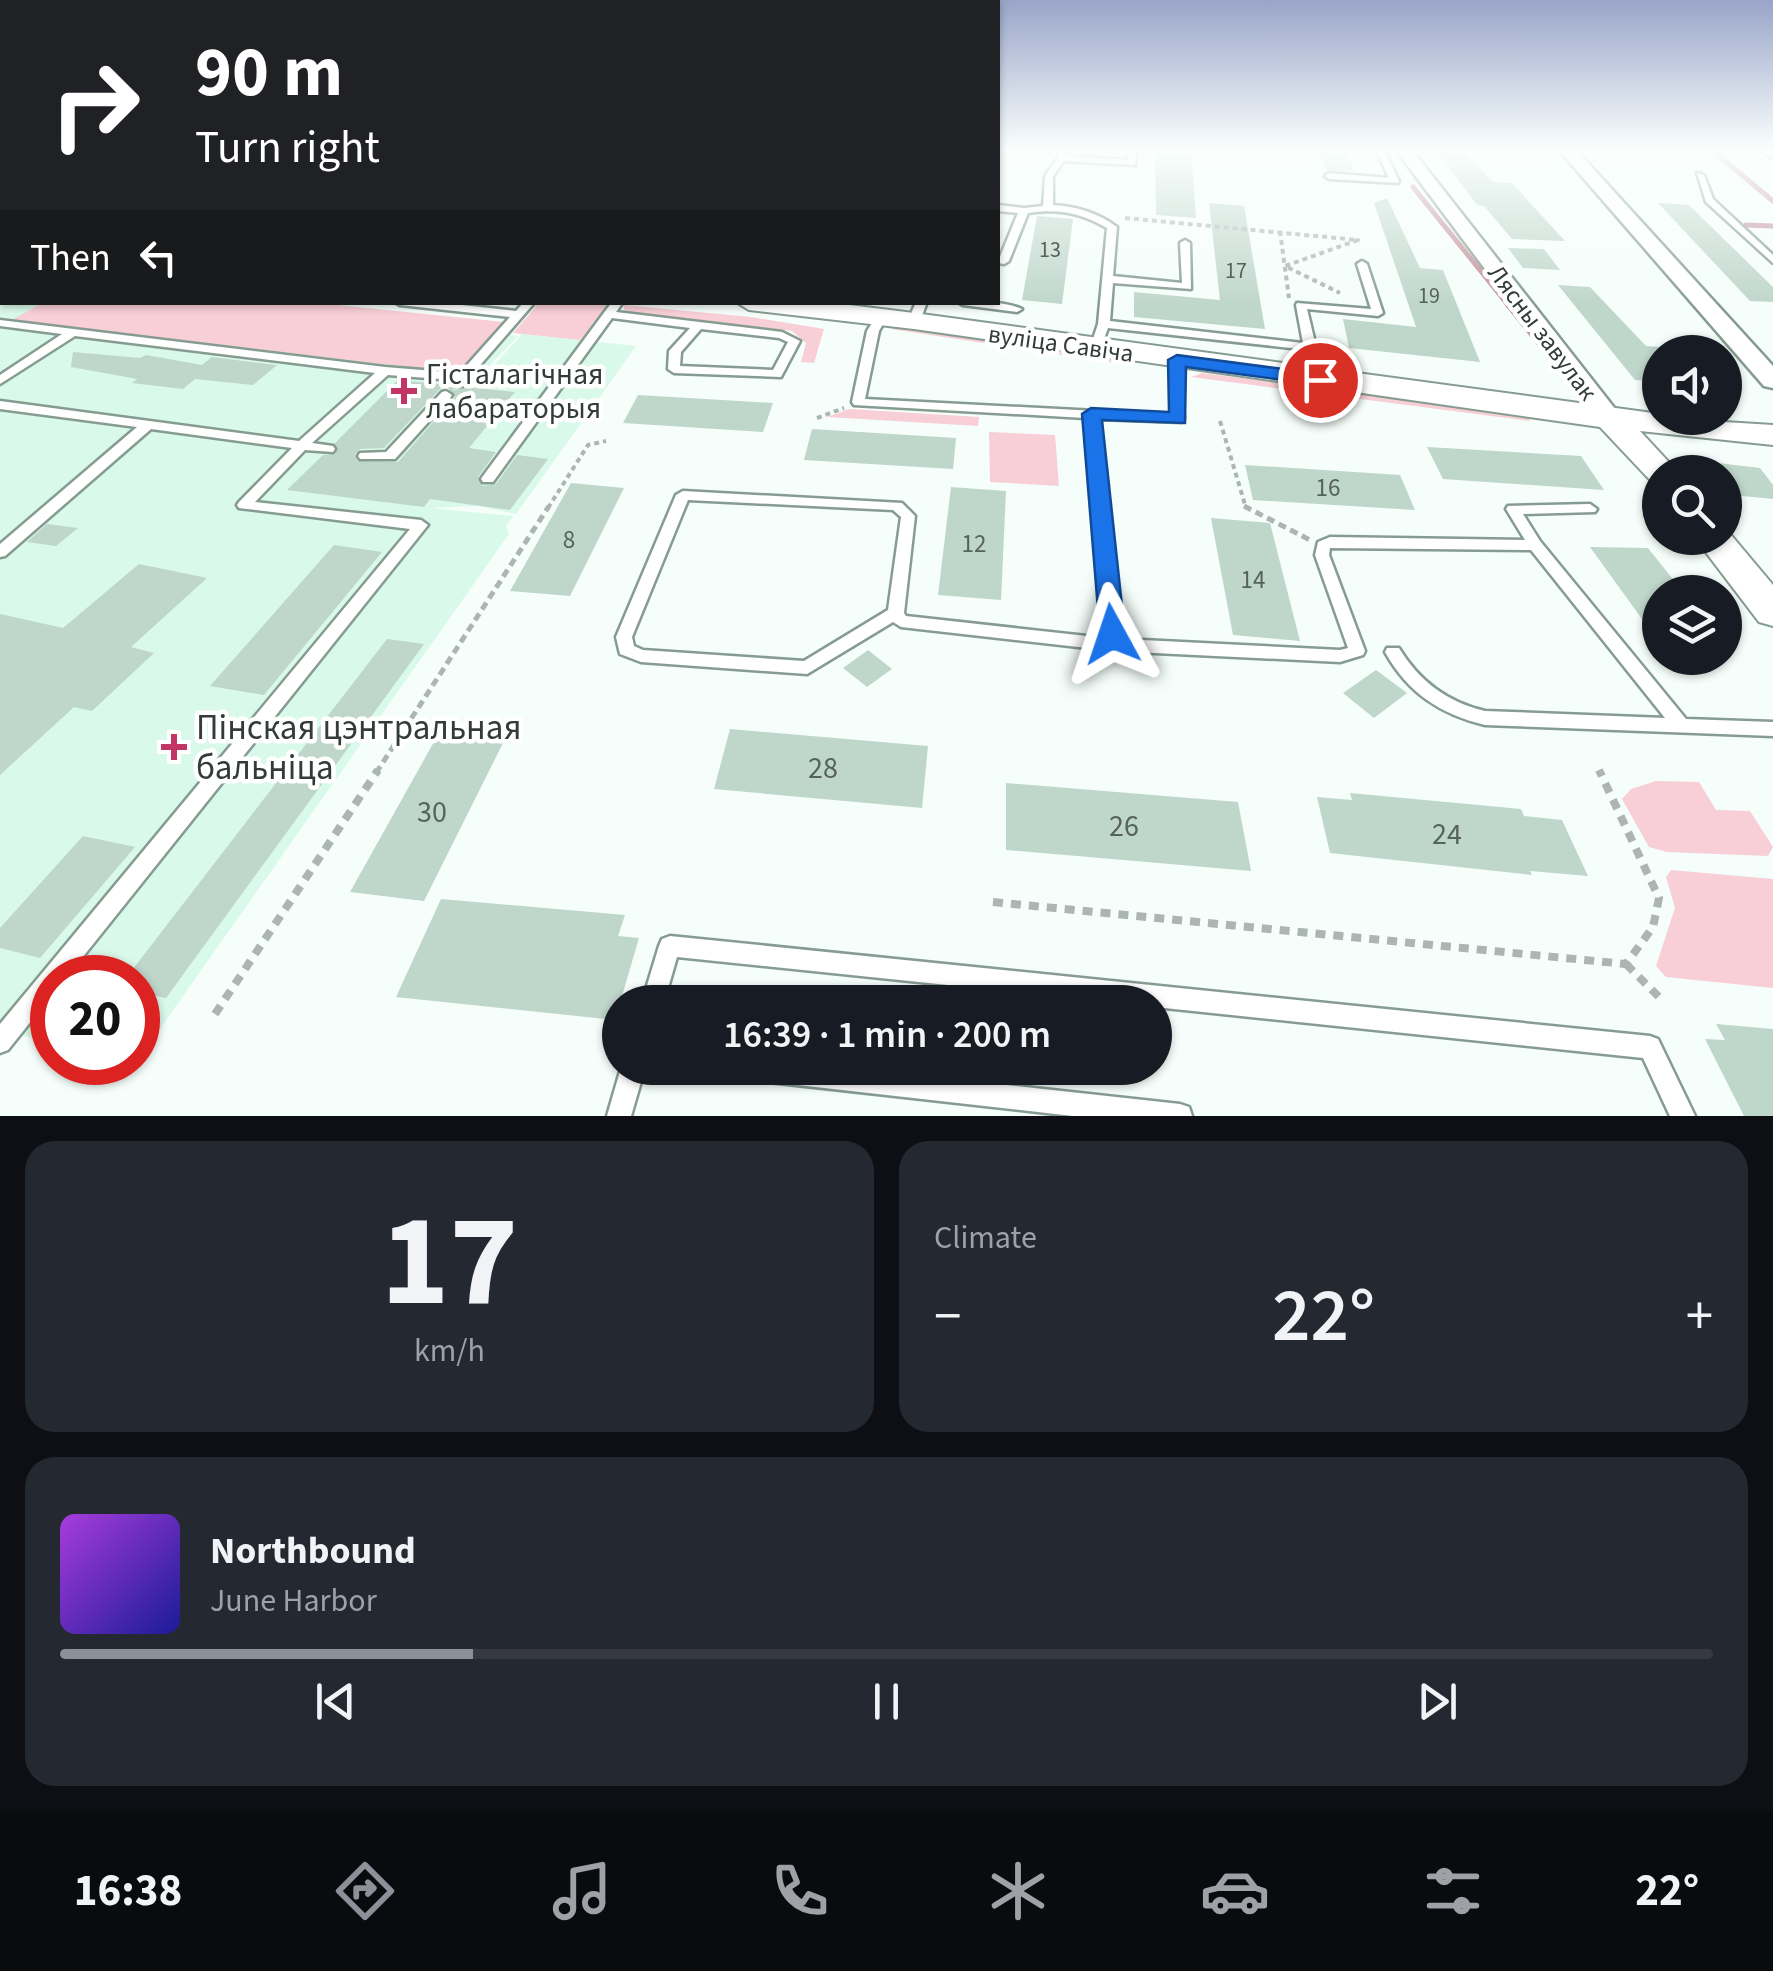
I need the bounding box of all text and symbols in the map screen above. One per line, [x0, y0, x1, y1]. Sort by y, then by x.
text: 90 m [195, 23, 343, 123]
icon: right [30, 40, 160, 170]
text: Turn right [195, 116, 380, 180]
icon: left [131, 230, 186, 285]
text: Then [30, 231, 111, 285]
house number: 13 [1039, 234, 1061, 266]
house number: 17 [1225, 255, 1247, 287]
street label: Лясны завулак [1479, 257, 1606, 409]
house number: 19 [1418, 280, 1440, 312]
street label: вуліца Савіча [986, 316, 1136, 372]
map controls [1642, 335, 1742, 675]
button: sound [1642, 335, 1742, 435]
pin [1278, 338, 1363, 423]
place label: Гісталагічная лабараторыя [426, 353, 604, 430]
icon: arrive [1293, 353, 1348, 408]
marker: Гісталагічная лабараторыя [391, 378, 417, 404]
button: search [1642, 455, 1742, 555]
house number: 16 [1316, 470, 1340, 506]
house number: 8 [563, 522, 575, 558]
house number: 12 [962, 526, 986, 562]
house number: 14 [1241, 562, 1265, 598]
button: layers [1642, 575, 1742, 675]
position arrow [1060, 582, 1164, 686]
place label: Пінская цэнтральная бальніца [196, 703, 521, 793]
marker: Пінская цэнтральная бальніца [161, 734, 187, 760]
house number: 28 [808, 747, 838, 790]
house number: 30 [417, 791, 447, 834]
house number: 26 [1109, 805, 1139, 848]
house number: 24 [1432, 813, 1462, 856]
speed limit sign: 20 [30, 955, 160, 1085]
text: 16:39 · 1 min · 200 m [723, 1008, 1051, 1062]
text: 17 [381, 1170, 518, 1355]
text: Climate [934, 1215, 1037, 1261]
text: 22° [1272, 1263, 1375, 1370]
text: − [934, 1278, 961, 1356]
text: + [1686, 1278, 1713, 1356]
text: km/h [414, 1328, 485, 1374]
text: Northbound [210, 1524, 416, 1578]
text: June Harbor [210, 1578, 377, 1624]
icon: previous [308, 1674, 363, 1729]
icon: pause [859, 1674, 914, 1729]
icon: next [1410, 1674, 1465, 1729]
icon: directions [330, 1856, 400, 1926]
icon: music [547, 1856, 617, 1926]
icon: phone [765, 1856, 835, 1926]
icon: climate [983, 1856, 1053, 1926]
icon: car [1200, 1856, 1270, 1926]
icon: filters [1418, 1856, 1488, 1926]
text: 16:38 [74, 1859, 182, 1923]
text: 22° [1635, 1859, 1699, 1923]

